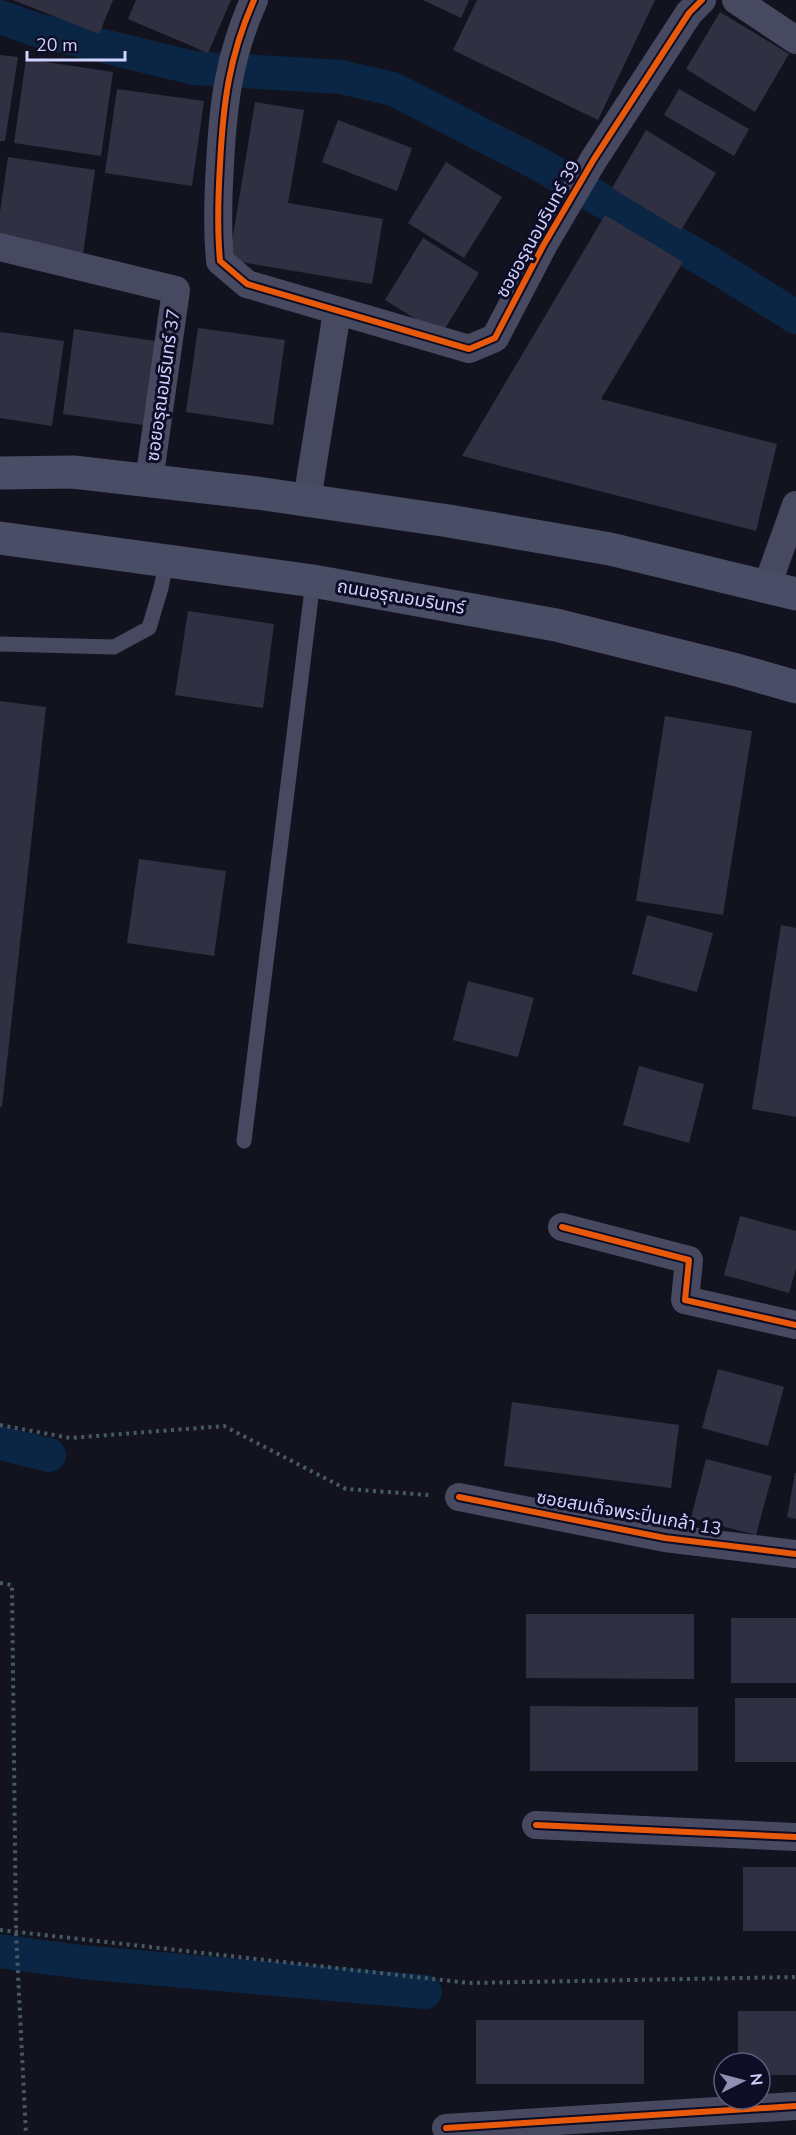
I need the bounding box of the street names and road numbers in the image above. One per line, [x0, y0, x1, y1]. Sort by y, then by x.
street label: ซอยอรุณอมรินทร์ 39 [490, 156, 586, 302]
street label: ซอยอรุณอมรินทร์ 37 [140, 307, 186, 463]
street label: ถนนอรุณอมรินทร์ [335, 574, 468, 620]
street label: ซอยสมเด็จพระปิ่นเกล้า 13 [535, 1485, 723, 1541]

